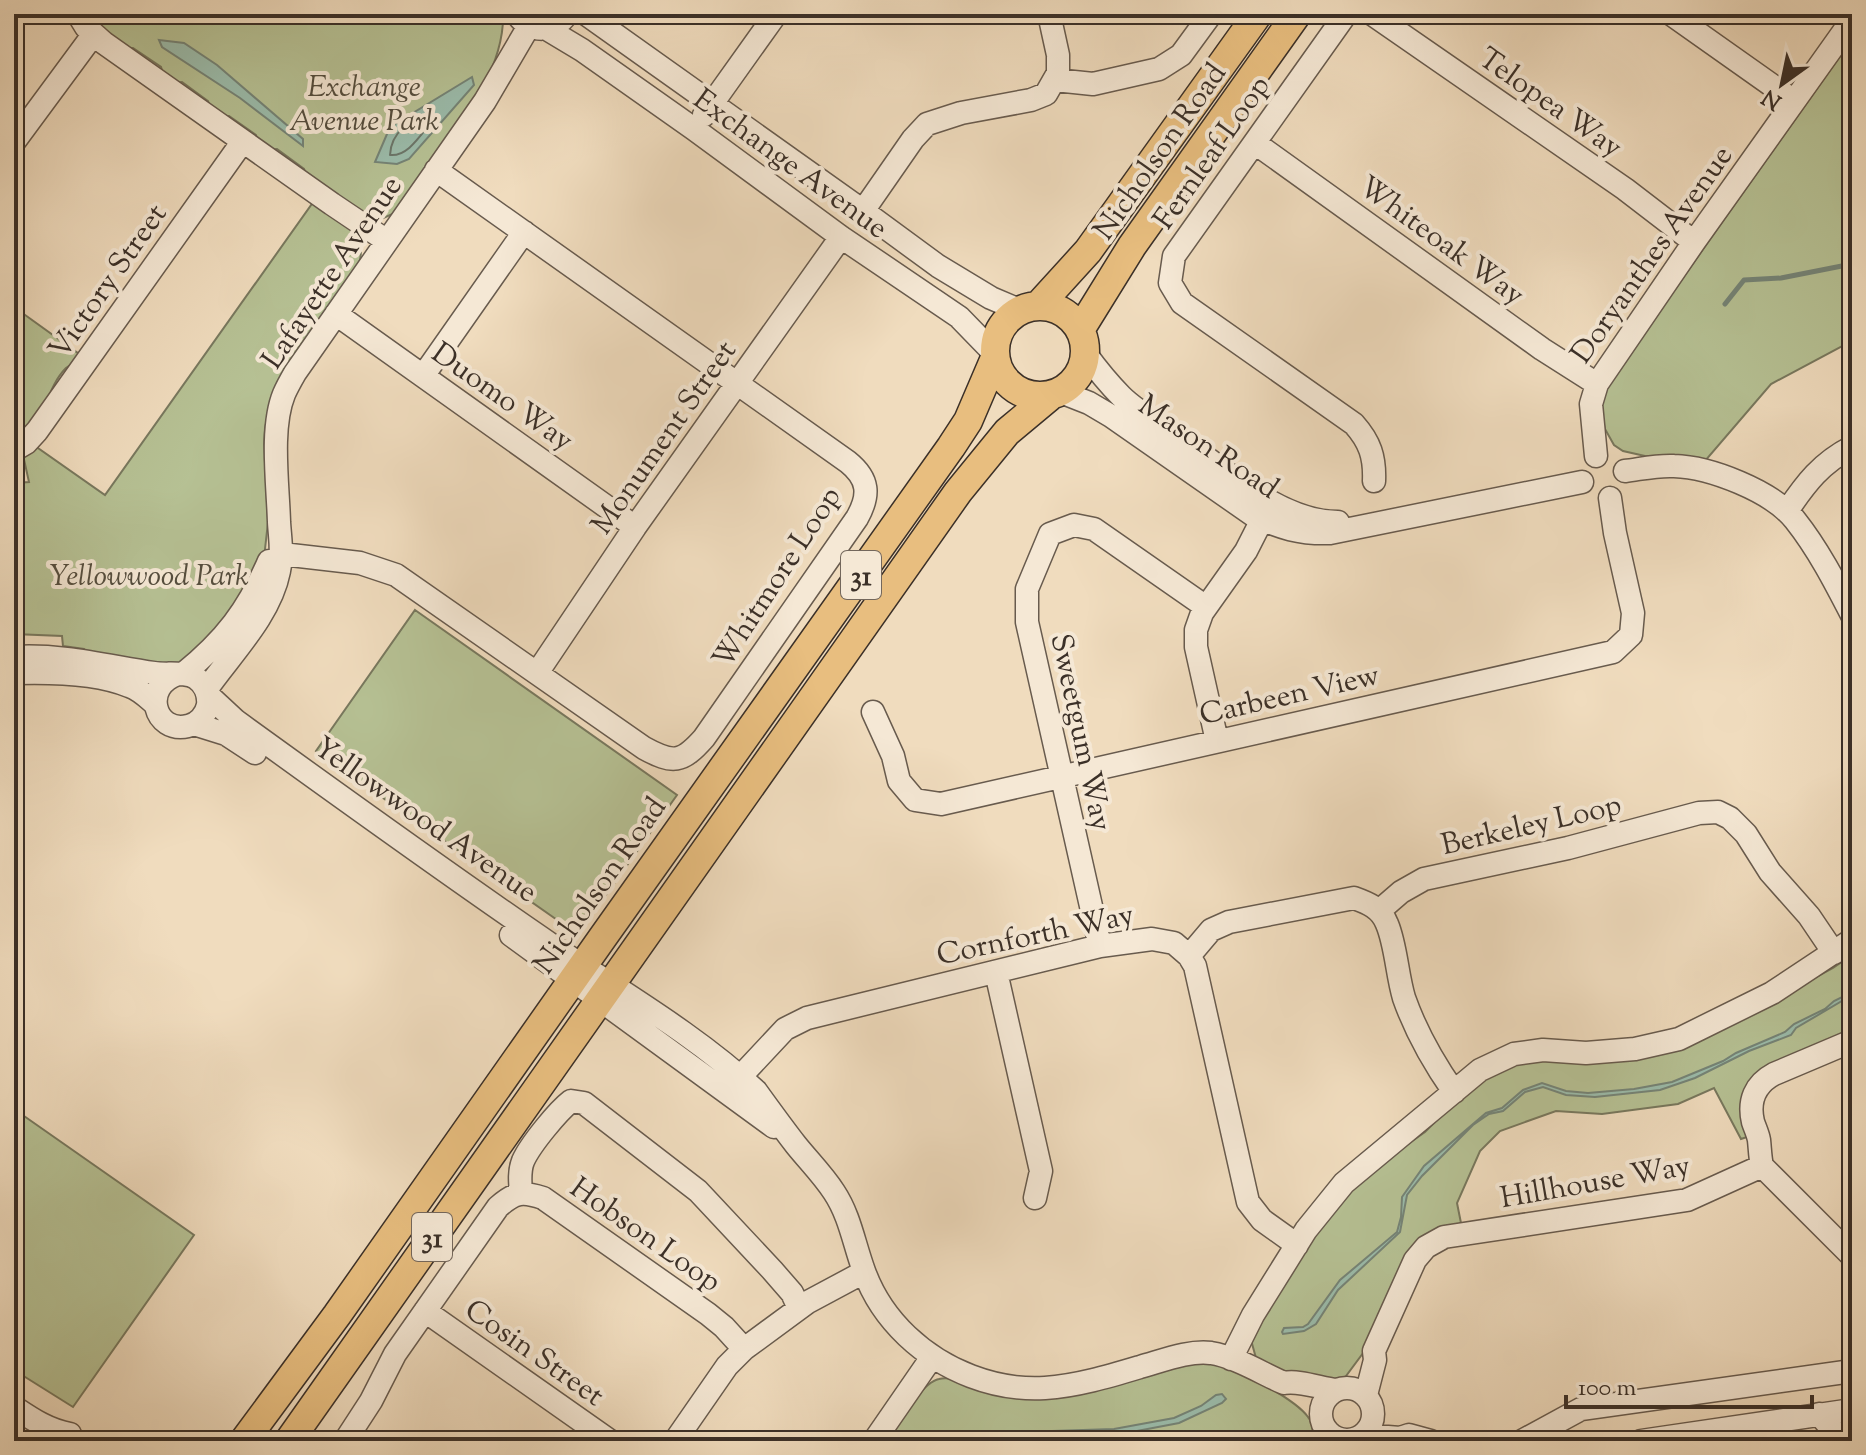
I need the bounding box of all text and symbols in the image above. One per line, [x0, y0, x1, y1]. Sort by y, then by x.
street label: Telopea Way [1469, 38, 1630, 170]
north arrow [1742, 44, 1822, 124]
street label: Nicholson Road [1084, 55, 1238, 250]
park label: Exchange Avenue Park [289, 67, 439, 144]
street label: Fernleaf Loop [1144, 68, 1282, 239]
street label: Exchange Avenue [683, 80, 896, 251]
text: N [1756, 80, 1789, 116]
street label: Doryanthes Avenue [1562, 138, 1745, 373]
street label: Whiteoak Way [1348, 167, 1533, 317]
street label: Lafayette Avenue [252, 168, 414, 379]
street label: Victory Street [40, 196, 179, 369]
street label: Duomo Way [422, 333, 581, 463]
street label: Monument Street [582, 333, 748, 544]
street label: Mason Road [1129, 385, 1286, 511]
street label: Whitmore Loop [703, 479, 853, 678]
road number: 31 [841, 551, 881, 599]
park label: Yellowwood Park [49, 556, 249, 599]
street label: Sweetgum Way [1038, 630, 1121, 835]
street label: Carbeen View [1195, 655, 1384, 738]
street label: Yellowwood Avenue [304, 728, 545, 915]
street label: Berkeley Loop [1437, 785, 1626, 868]
street label: Nicholson Road [524, 789, 678, 984]
street label: Cornforth Way [933, 895, 1138, 978]
street label: Hillhouse Way [1497, 1146, 1694, 1221]
street label: Hobson Loop [560, 1168, 729, 1304]
road number: 31 [412, 1213, 452, 1261]
street label: Cosin Street [455, 1290, 612, 1418]
scale bar [1566, 1359, 1812, 1409]
text: 100 m [1578, 1372, 1636, 1406]

